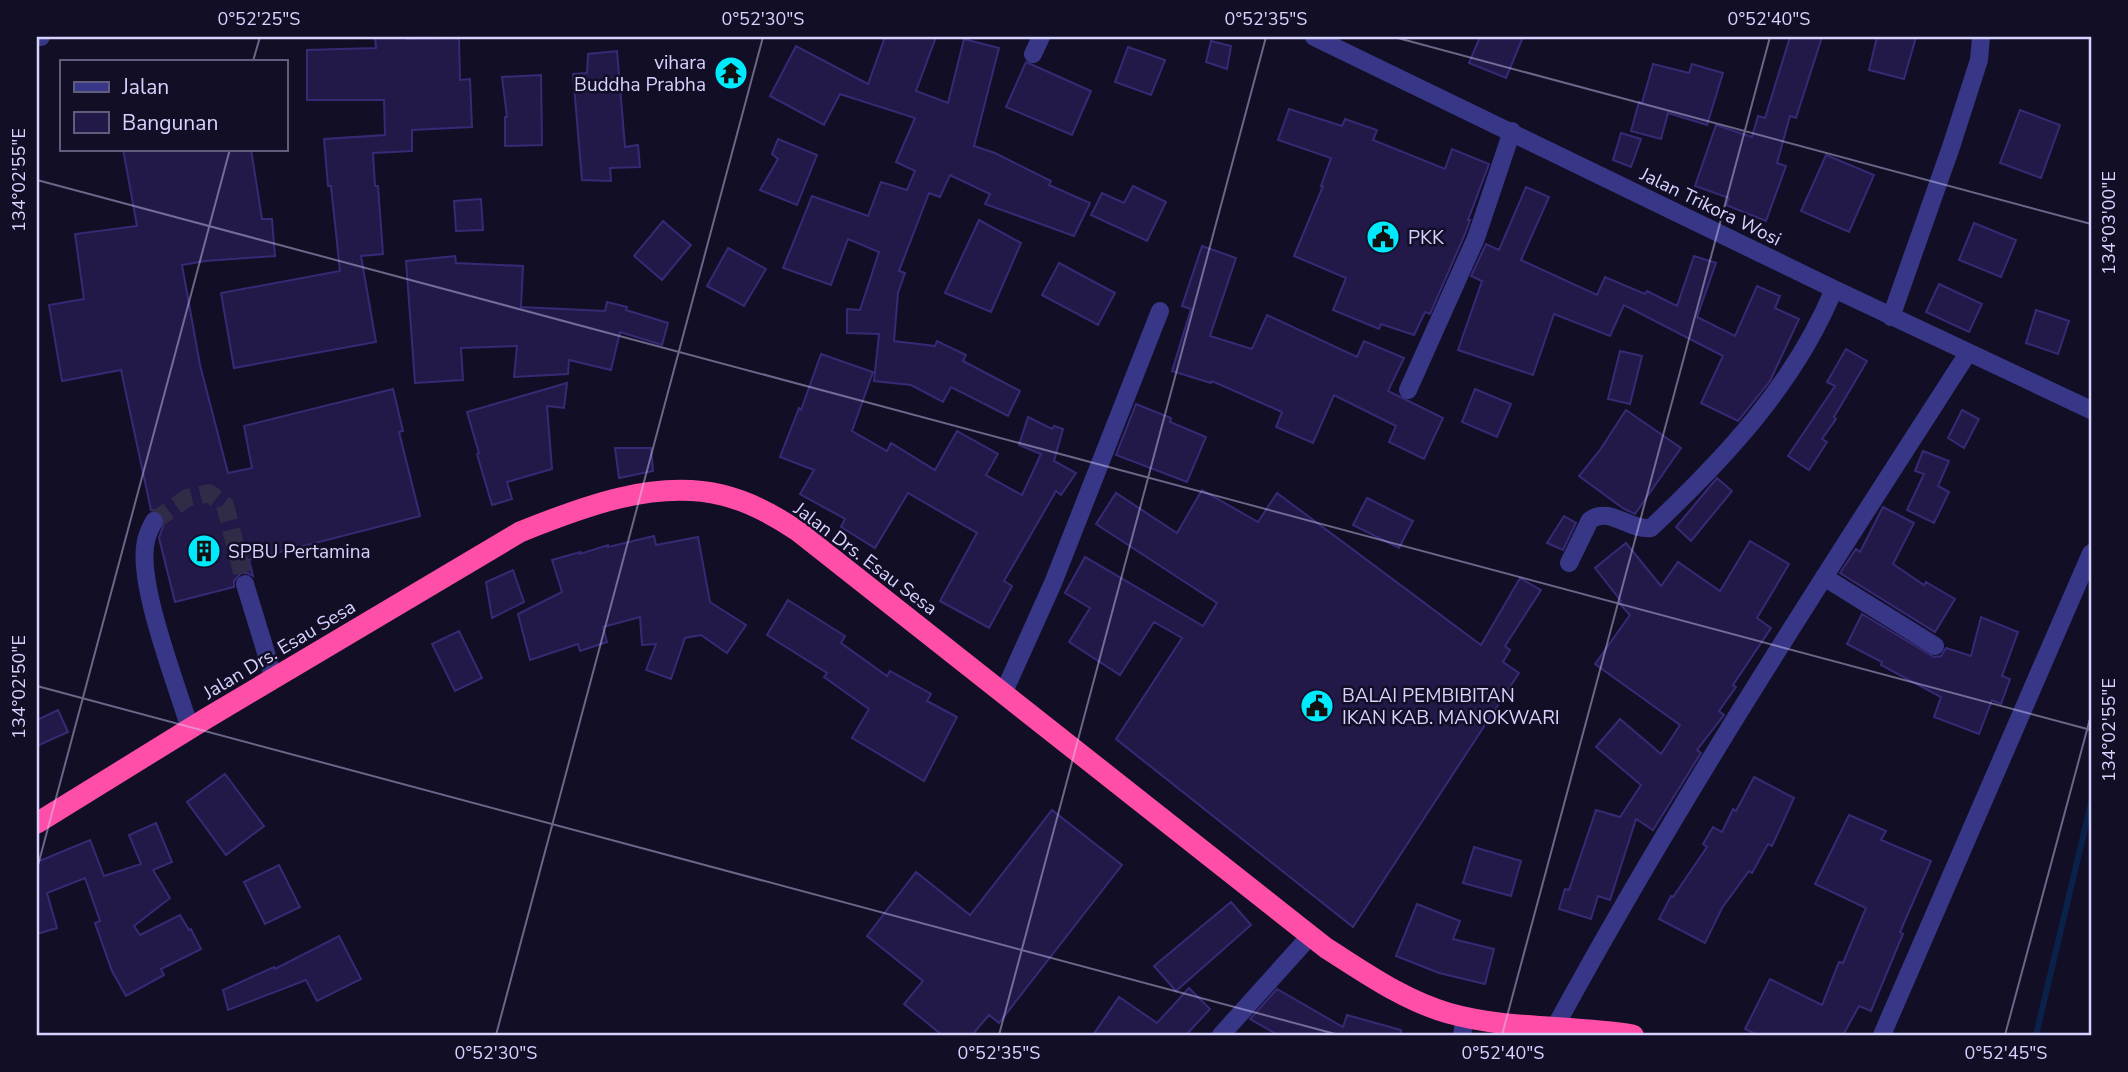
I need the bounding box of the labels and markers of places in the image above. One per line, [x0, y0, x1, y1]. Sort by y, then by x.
place label: vihara Buddha Prabha [574, 50, 706, 98]
temple icon: vihara Buddha Prabha [712, 54, 750, 92]
public building icon: PKK [1364, 218, 1402, 256]
place label: PKK [1408, 225, 1445, 251]
building icon: SPBU Pertamina [185, 532, 223, 570]
place label: SPBU Pertamina [228, 539, 371, 565]
place label: BALAI PEMBIBITAN IKAN KAB. MANOKWARI [1342, 683, 1560, 731]
public building icon: BALAI PEMBIBITAN IKAN KAB. MANOKWARI [1298, 687, 1336, 725]

